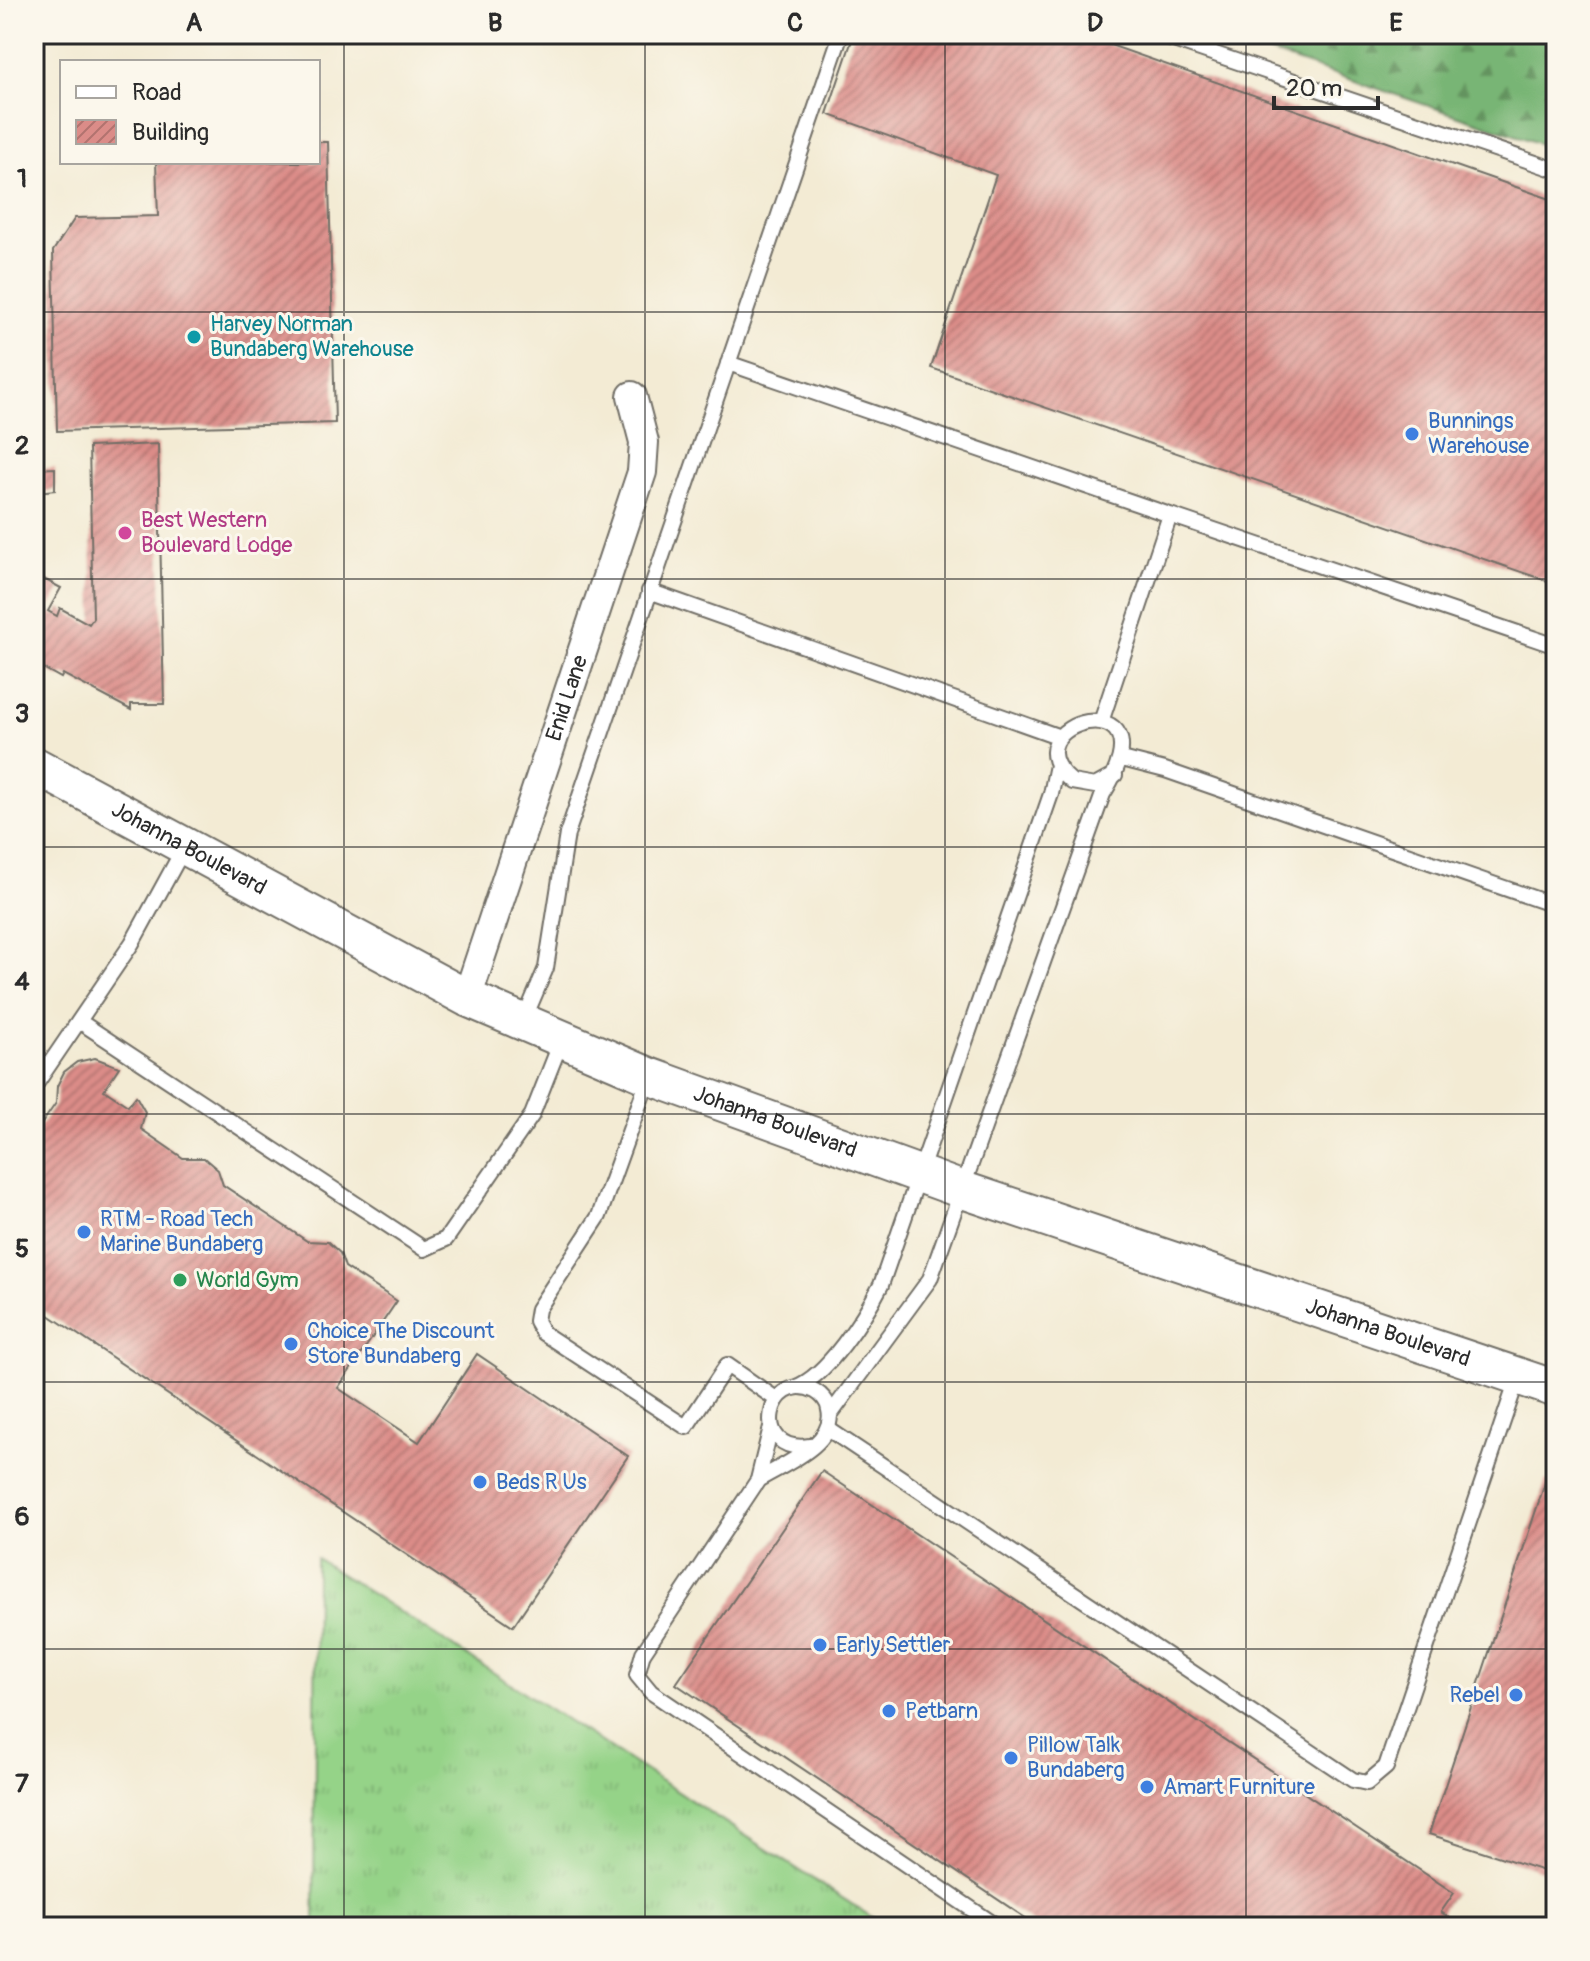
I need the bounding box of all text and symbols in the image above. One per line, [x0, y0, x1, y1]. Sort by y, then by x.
text: A [186, 7, 203, 39]
text: B [488, 7, 502, 39]
text: C [787, 7, 803, 39]
text: D [1087, 7, 1103, 39]
text: E [1389, 7, 1403, 39]
legend [60, 60, 320, 164]
scale bar [1274, 60, 1378, 110]
text: 20 m [1286, 74, 1342, 103]
text: Road [132, 78, 182, 107]
text: Building [132, 118, 209, 147]
text: 1 [17, 163, 27, 195]
place label: Harvey Norman Bundaberg Warehouse [210, 310, 414, 363]
marker: Harvey Norman Bundaberg Warehouse [185, 328, 203, 346]
place label: Bunnings Warehouse [1428, 407, 1529, 460]
marker: Bunnings Warehouse [1403, 425, 1421, 443]
text: 2 [15, 430, 29, 462]
place label: Best Western Boulevard Lodge [141, 506, 292, 559]
marker: Best Western Boulevard Lodge [116, 524, 134, 542]
street label: Enid Lane [539, 652, 594, 745]
text: 3 [15, 698, 29, 730]
street label: Johanna Boulevard [107, 795, 271, 901]
text: 4 [14, 966, 30, 998]
street label: Johanna Boulevard [690, 1079, 861, 1164]
place label: RTM - Road Tech Marine Bundaberg [100, 1205, 263, 1258]
marker: RTM - Road Tech Marine Bundaberg [75, 1223, 93, 1241]
text: 5 [15, 1233, 29, 1265]
place label: World Gym [196, 1266, 299, 1294]
marker: World Gym [171, 1271, 189, 1289]
street label: Johanna Boulevard [1302, 1292, 1474, 1373]
place label: Choice The Discount Store Bundaberg [307, 1317, 494, 1370]
marker: Choice The Discount Store Bundaberg [282, 1335, 300, 1353]
place label: Beds R Us [496, 1468, 587, 1496]
marker: Beds R Us [471, 1473, 489, 1491]
text: 6 [14, 1501, 30, 1533]
place label: Early Settler [836, 1631, 950, 1659]
marker: Early Settler [811, 1636, 829, 1654]
place label: Rebel [1450, 1681, 1500, 1709]
marker: Rebel [1507, 1686, 1525, 1704]
place label: Petbarn [905, 1697, 978, 1725]
marker: Petbarn [880, 1702, 898, 1720]
place label: Pillow Talk Bundaberg [1027, 1731, 1125, 1784]
marker: Pillow Talk Bundaberg [1002, 1749, 1020, 1767]
text: 7 [15, 1768, 29, 1800]
place label: Amart Furniture [1163, 1773, 1315, 1801]
marker: Amart Furniture [1138, 1778, 1156, 1796]

